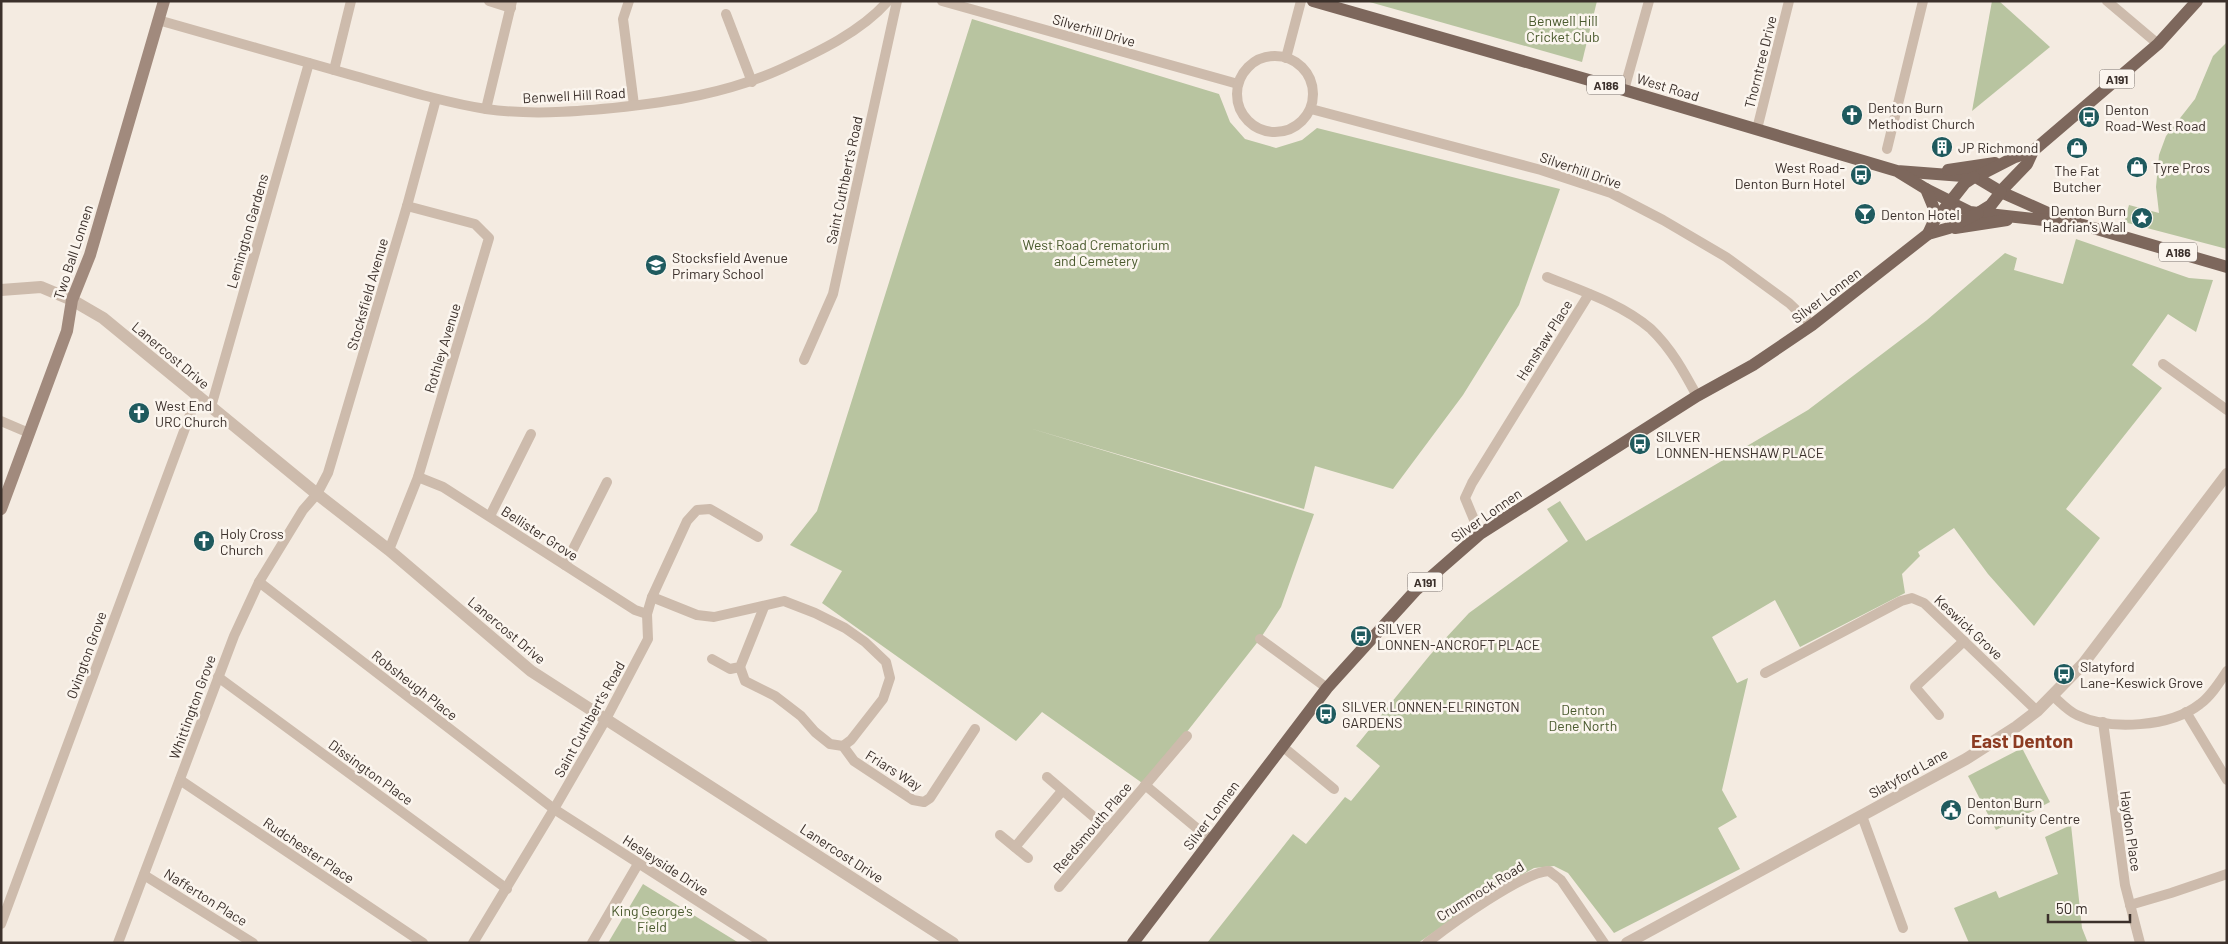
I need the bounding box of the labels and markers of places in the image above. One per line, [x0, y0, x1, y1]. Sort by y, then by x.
place label: Denton Burn Methodist Church [1868, 99, 1975, 132]
place label: Denton Road-West Road [2105, 101, 2206, 134]
church icon: Denton Burn Methodist Church [1840, 103, 1864, 127]
bus stop icon: Denton Road-West Road [2077, 105, 2101, 129]
building icon: JP Richmond [1930, 135, 1954, 159]
shop icon: The Fat Butcher [2065, 136, 2089, 160]
place label: JP Richmond [1958, 139, 2038, 156]
shop icon: Tyre Pros [2125, 155, 2149, 179]
place label: West Road- Denton Burn Hotel [1735, 159, 1845, 192]
place label: Tyre Pros [2153, 159, 2210, 176]
place label: The Fat Butcher [2053, 162, 2101, 195]
bus stop icon: West Road- Denton Burn Hotel [1849, 163, 1873, 187]
bar icon: Denton Hotel [1853, 202, 1877, 226]
place label: Denton Burn Hadrian's Wall [2043, 202, 2126, 235]
place label: Denton Hotel [1881, 206, 1960, 223]
place icon: Denton Burn Hadrian's Wall [2130, 206, 2154, 230]
place label: Stocksfield Avenue Primary School [672, 249, 788, 282]
school or university icon: Stocksfield Avenue Primary School [644, 253, 668, 277]
place label: West End URC Church [155, 397, 227, 430]
church icon: West End URC Church [127, 401, 151, 425]
place label: SILVER LONNEN-HENSHAW PLACE [1656, 428, 1824, 461]
bus stop icon: SILVER LONNEN-HENSHAW PLACE [1628, 432, 1652, 456]
place label: Holy Cross Church [220, 525, 284, 558]
church icon: Holy Cross Church [192, 529, 216, 553]
place label: SILVER LONNEN-ANCROFT PLACE [1377, 620, 1540, 653]
bus stop icon: SILVER LONNEN-ANCROFT PLACE [1349, 624, 1373, 648]
place label: Slatyford Lane-Keswick Grove [2080, 658, 2203, 691]
bus stop icon: Slatyford Lane-Keswick Grove [2052, 662, 2076, 686]
place label: SILVER LONNEN-ELRINGTON GARDENS [1342, 698, 1520, 731]
bus stop icon: SILVER LONNEN-ELRINGTON GARDENS [1314, 702, 1338, 726]
place label: Denton Burn Community Centre [1967, 794, 2080, 827]
public building icon: Denton Burn Community Centre [1939, 798, 1963, 822]

